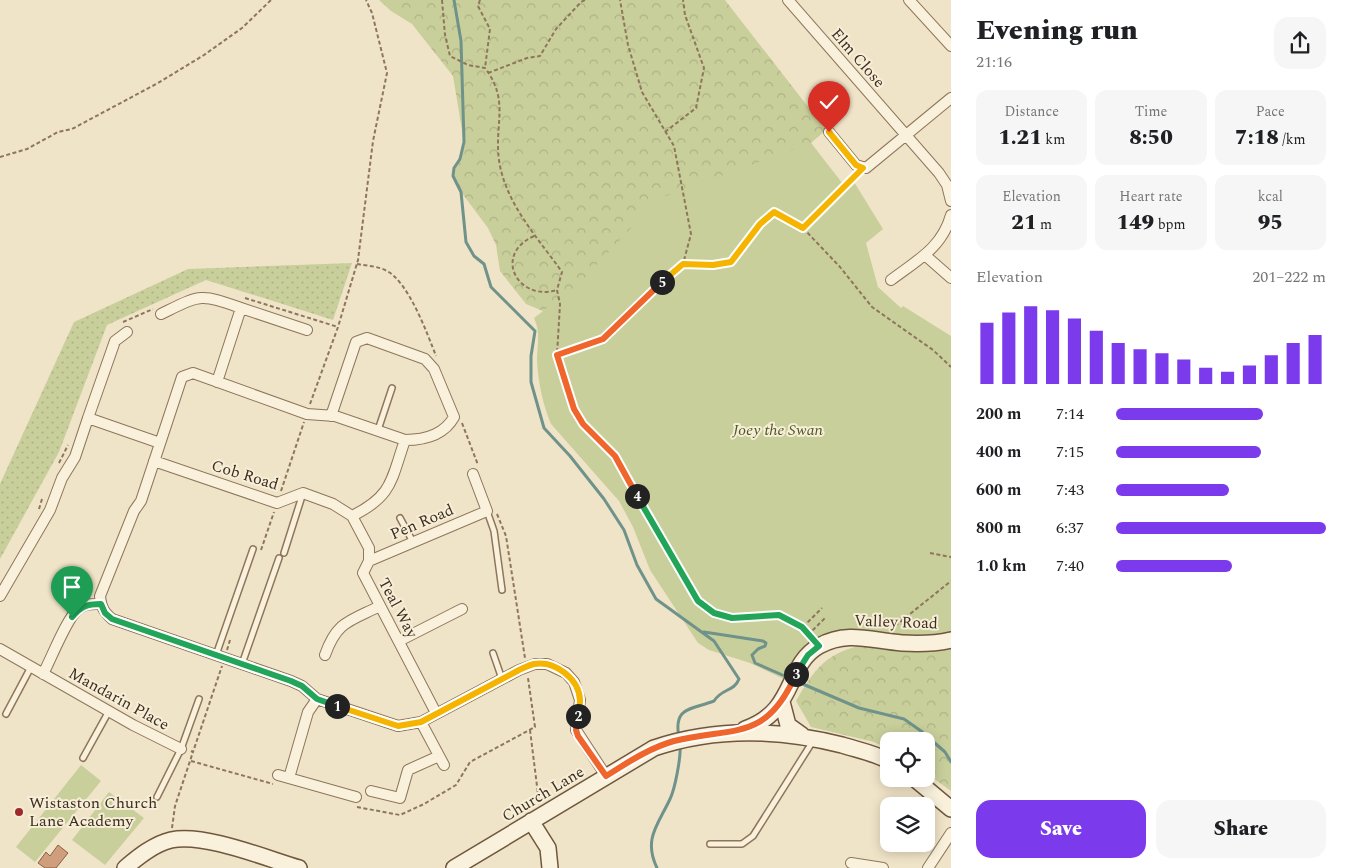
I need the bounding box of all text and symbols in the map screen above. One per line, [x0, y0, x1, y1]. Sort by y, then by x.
text: Evening run [976, 9, 1138, 52]
button: share [1274, 17, 1326, 69]
street label: Elm Close [825, 23, 891, 93]
text: 21:16 [976, 50, 1012, 74]
pin [808, 81, 850, 132]
icon: check [815, 88, 843, 116]
text: Distance [1004, 101, 1059, 122]
text: Time [1135, 101, 1167, 122]
text: Pace [1256, 101, 1285, 122]
text: 1.21 [998, 122, 1042, 154]
text: 8:50 [1129, 122, 1173, 154]
text: 7:18 [1235, 122, 1279, 154]
text: km [1042, 129, 1065, 150]
text: /km [1279, 129, 1306, 150]
text: Elevation [1002, 186, 1061, 207]
text: Heart rate [1119, 186, 1183, 207]
text: kcal [1258, 186, 1283, 207]
text: 21 [1011, 207, 1036, 239]
text: 149 [1116, 207, 1154, 239]
text: 95 [1258, 207, 1283, 239]
text: m [1036, 214, 1052, 235]
text: bpm [1154, 214, 1186, 235]
text: Elevation [976, 265, 1043, 289]
text: 201–222 m [1252, 265, 1326, 289]
pin: 5 [650, 270, 674, 294]
text: 5 [659, 272, 666, 293]
text: 200 m [976, 402, 1021, 426]
text: 7:14 [1056, 402, 1084, 426]
park label: Joey the Swan [732, 418, 824, 442]
text: 400 m [976, 440, 1021, 464]
text: 7:15 [1056, 440, 1084, 464]
street label: Cob Road [208, 453, 282, 497]
text: 600 m [976, 478, 1021, 502]
text: 7:43 [1056, 478, 1084, 502]
pin: 4 [624, 484, 650, 508]
text: 4 [634, 486, 641, 507]
street label: Pen Road [386, 498, 458, 546]
text: 800 m [976, 516, 1021, 540]
text: 6:37 [1056, 516, 1084, 540]
text: 1.0 km [976, 554, 1026, 578]
text: 7:40 [1056, 554, 1084, 578]
pin [51, 566, 93, 617]
icon: arrive [58, 573, 86, 601]
street label: Teal Way [372, 574, 424, 644]
street label: Valley Road [854, 609, 938, 635]
street label: Mandarin Place [64, 661, 174, 737]
pin: 3 [784, 662, 808, 686]
text: 3 [793, 664, 800, 685]
pin: 1 [324, 694, 350, 718]
text: 1 [334, 696, 341, 717]
pin: 2 [566, 704, 590, 728]
text: 2 [575, 706, 582, 727]
map controls [880, 732, 935, 852]
button: locate [880, 732, 935, 787]
street label: Church Lane [497, 760, 589, 828]
place label: Wistaston Church Lane Academy [29, 791, 157, 833]
button: layers [880, 797, 935, 852]
button: Save [976, 800, 1146, 858]
button: Share [1156, 800, 1326, 858]
marker: Wistaston Church Lane Academy [13, 806, 25, 818]

